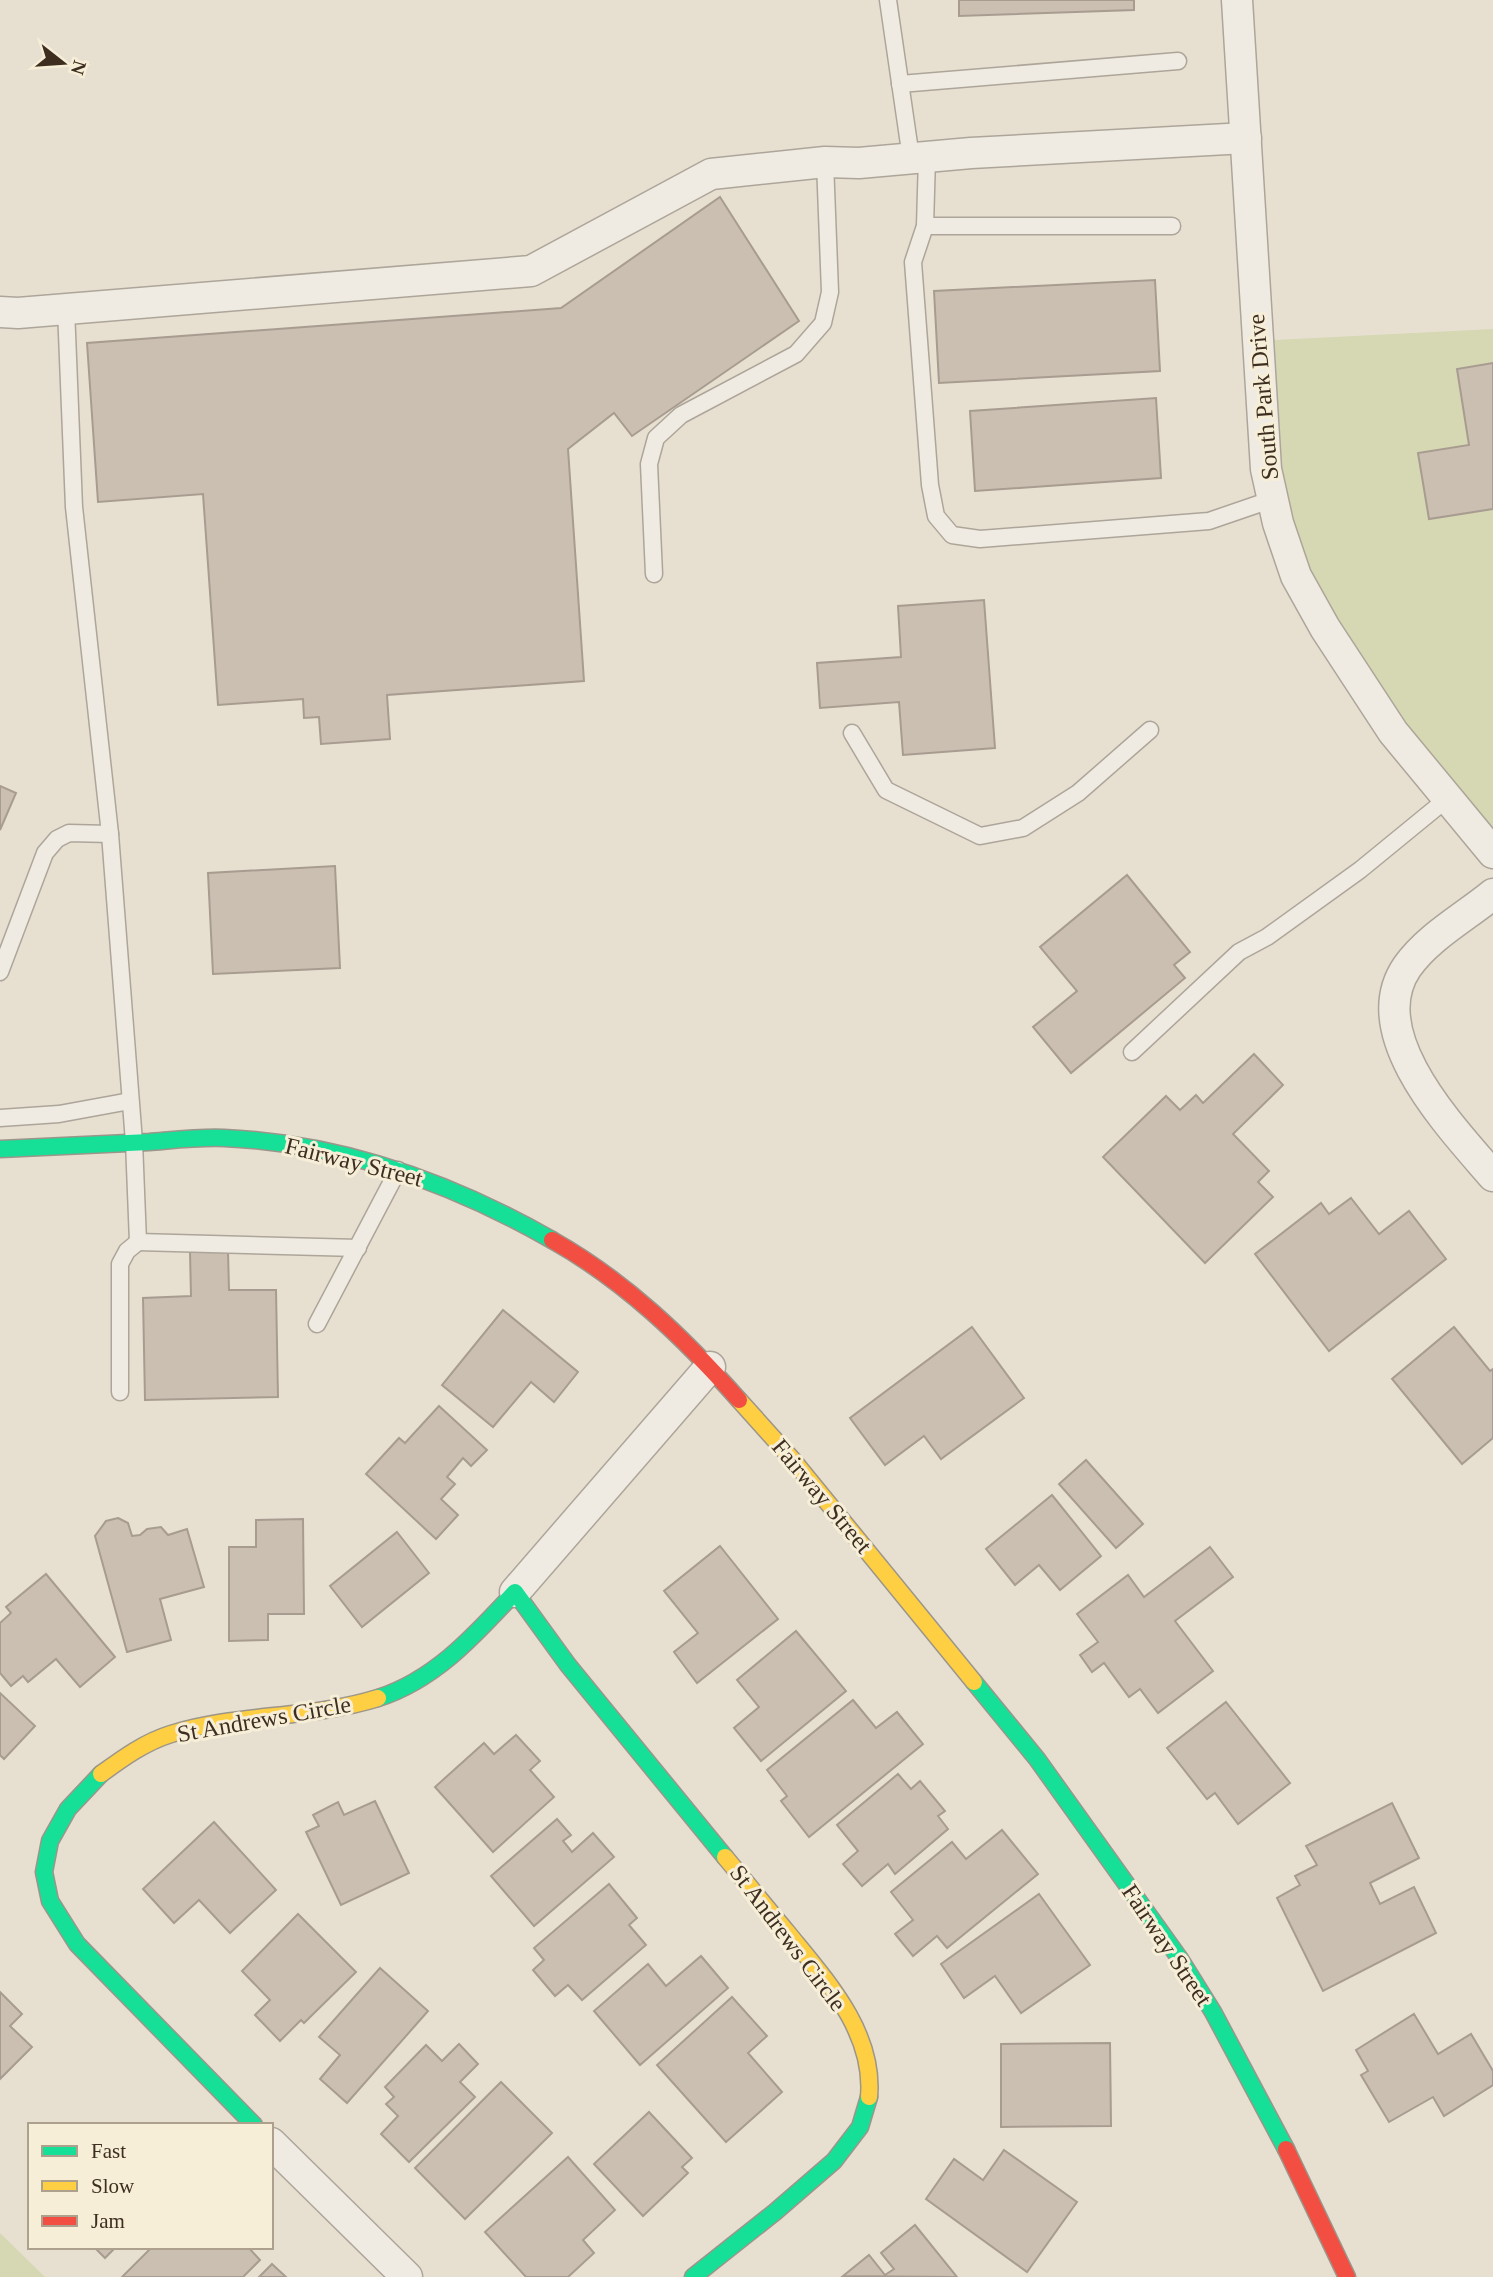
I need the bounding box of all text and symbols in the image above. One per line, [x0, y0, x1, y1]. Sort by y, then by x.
north arrow [28, 28, 98, 98]
text: N [67, 58, 91, 78]
street label: South Park Drive [1243, 313, 1283, 481]
street label: Fairway Street [283, 1132, 426, 1192]
street label: Fairway Street [767, 1434, 877, 1558]
street label: St Andrews Circle [175, 1691, 353, 1747]
street label: St Andrews Circle [725, 1860, 851, 2016]
street label: Fairway Street [1117, 1879, 1217, 2011]
legend [28, 2123, 273, 2249]
text: Fast [91, 2139, 126, 2163]
text: Slow [91, 2174, 135, 2198]
text: Jam [91, 2209, 125, 2233]

